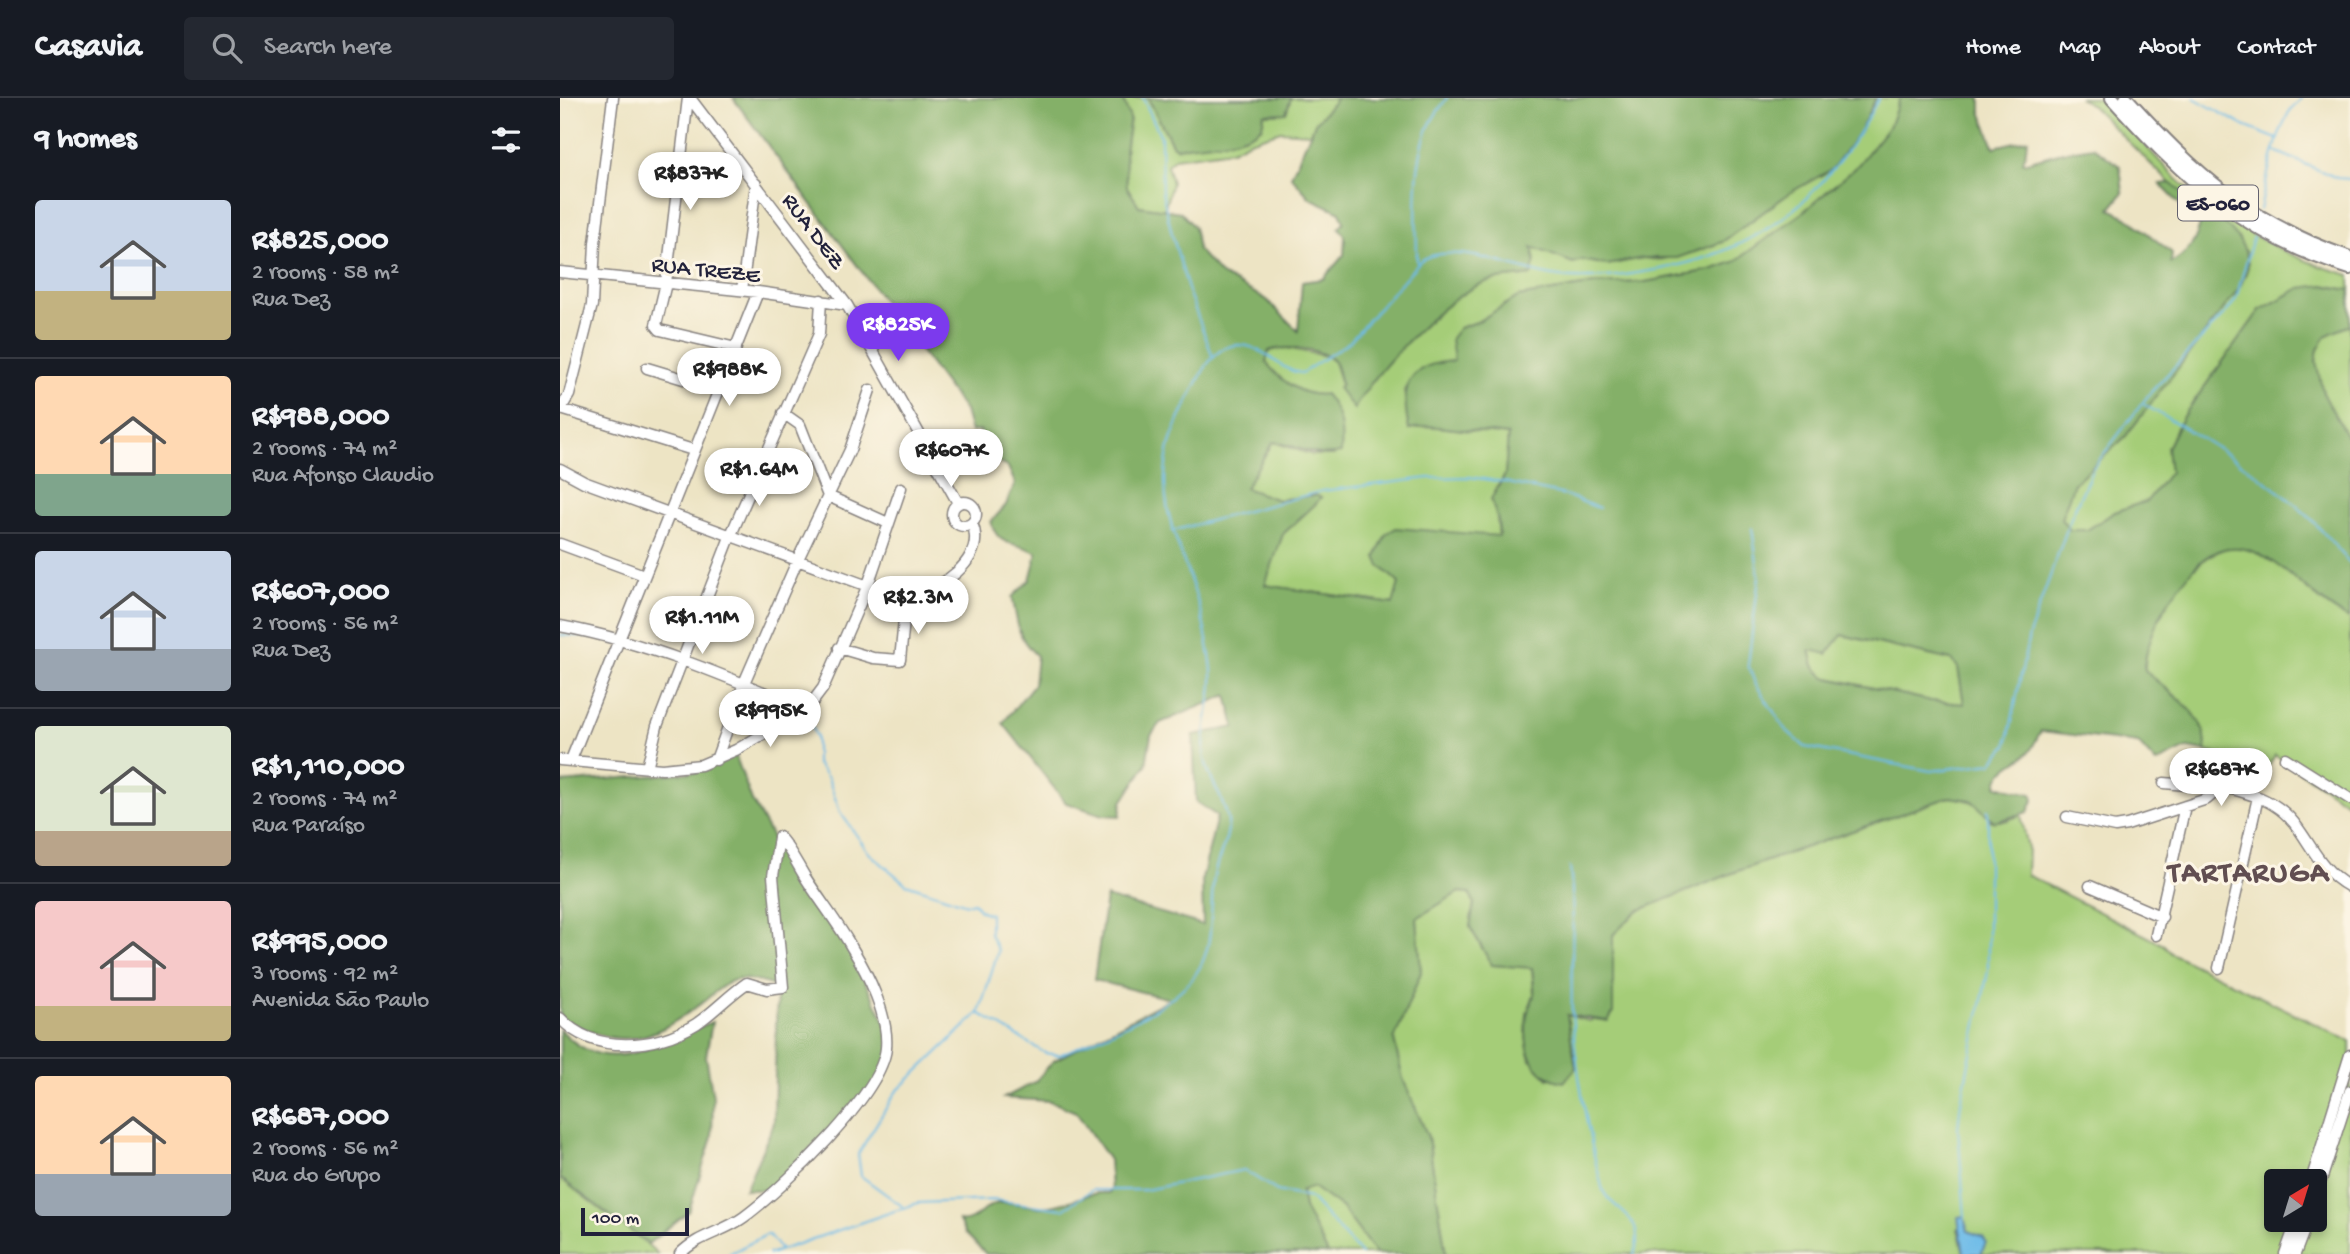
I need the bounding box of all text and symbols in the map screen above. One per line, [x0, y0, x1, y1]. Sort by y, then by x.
search box [184, 17, 674, 80]
text: Casavia [35, 29, 142, 67]
icon: search [208, 29, 246, 67]
text: Search here [264, 33, 392, 64]
text: Home [1965, 34, 2021, 63]
text: Map [2059, 34, 2101, 63]
text: About [2139, 34, 2199, 63]
text: Contact [2237, 34, 2315, 63]
icon: filters [487, 121, 525, 159]
text: 9 homes [35, 123, 137, 158]
pin: R$837K [633, 152, 747, 212]
text: R$837K [654, 161, 726, 188]
road number: ES-060 [2178, 186, 2258, 220]
street label: RUA DEZ [775, 189, 850, 276]
text: R$825,000 [252, 225, 389, 260]
icon: home [91, 228, 175, 312]
street label: RUA TREZE [650, 252, 763, 291]
text: 2 rooms · 58 m² [252, 260, 399, 287]
text: Rua Dez [252, 287, 330, 314]
pin: R$825K [841, 303, 955, 363]
text: R$825K [862, 312, 934, 339]
pin: R$988K [672, 348, 786, 408]
text: R$988K [693, 357, 765, 384]
text: R$988,000 [252, 401, 390, 436]
icon: home [91, 404, 175, 488]
pin: R$607K [894, 430, 1008, 489]
text: 2 rooms · 74 m² [252, 436, 397, 463]
text: R$607K [915, 438, 987, 465]
pin: R$1.64M [694, 448, 824, 508]
text: R$1.64M [720, 457, 798, 484]
text: Rua Afonso Claudio [252, 463, 434, 490]
text: R$607,000 [252, 576, 390, 611]
pin: R$2.3M [861, 576, 975, 636]
icon: home [91, 579, 175, 663]
text: R$2.3M [884, 585, 952, 612]
pin: R$1.11M [637, 596, 767, 656]
text: R$1.11M [665, 605, 739, 632]
text: 2 rooms · 56 m² [252, 611, 398, 638]
text: Rua Dez [252, 638, 330, 665]
pin: R$995K [713, 690, 827, 749]
text: R$995K [735, 698, 805, 725]
pin: R$687K [2164, 748, 2278, 808]
text: R$1,110,000 [252, 751, 405, 786]
icon: home [91, 754, 175, 838]
text: R$687K [2185, 757, 2257, 784]
text: 2 rooms · 74 m² [252, 786, 397, 813]
text: Rua Paraíso [252, 813, 365, 840]
district label: TARTARUGA [2166, 858, 2330, 893]
text: R$995,000 [252, 926, 388, 961]
icon: home [91, 929, 175, 1013]
text: 3 rooms · 92 m² [252, 961, 398, 988]
text: Avenida São Paulo [252, 988, 429, 1015]
text: R$687,000 [252, 1101, 389, 1136]
icon: home [91, 1104, 175, 1188]
text: 2 rooms · 56 m² [252, 1136, 398, 1163]
text: Rua do Grupo [252, 1163, 381, 1190]
north arrow [2264, 1169, 2328, 1232]
map controls [2264, 1169, 2327, 1232]
scale bar [581, 1205, 690, 1237]
text: 100 m [592, 1208, 639, 1231]

